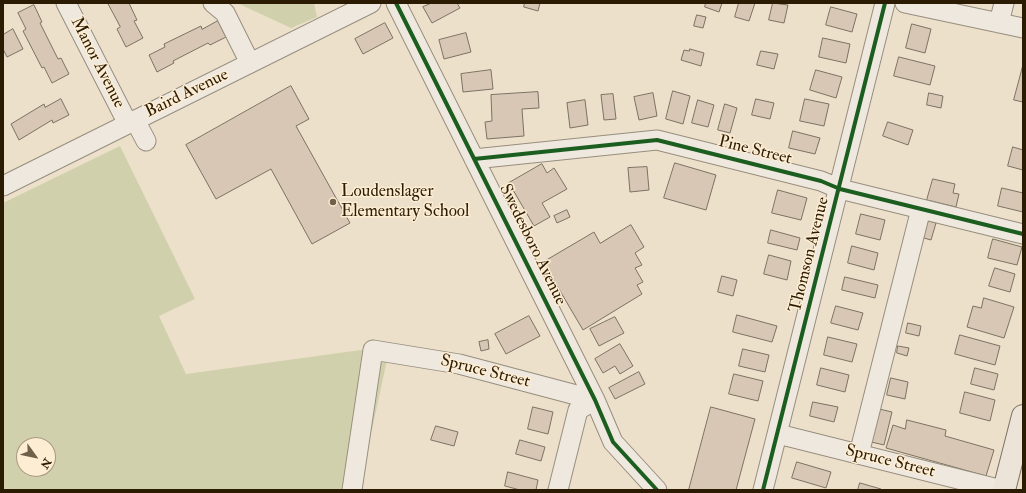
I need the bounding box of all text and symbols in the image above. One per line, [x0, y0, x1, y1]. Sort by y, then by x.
street label: Manor Avenue [65, 14, 129, 112]
street label: Baird Avenue [142, 65, 232, 123]
street label: Pine Street [716, 132, 794, 170]
street label: Swedesboro Avenue [494, 181, 570, 309]
place label: Loudenslager Elementary School [341, 182, 469, 222]
street label: Thomson Avenue [786, 195, 834, 315]
marker: Loudenslager Elementary School [328, 197, 338, 207]
street label: Spruce Street [438, 351, 532, 393]
north arrow [16, 437, 56, 477]
street label: Spruce Street [843, 441, 937, 483]
text: N [38, 456, 54, 471]

